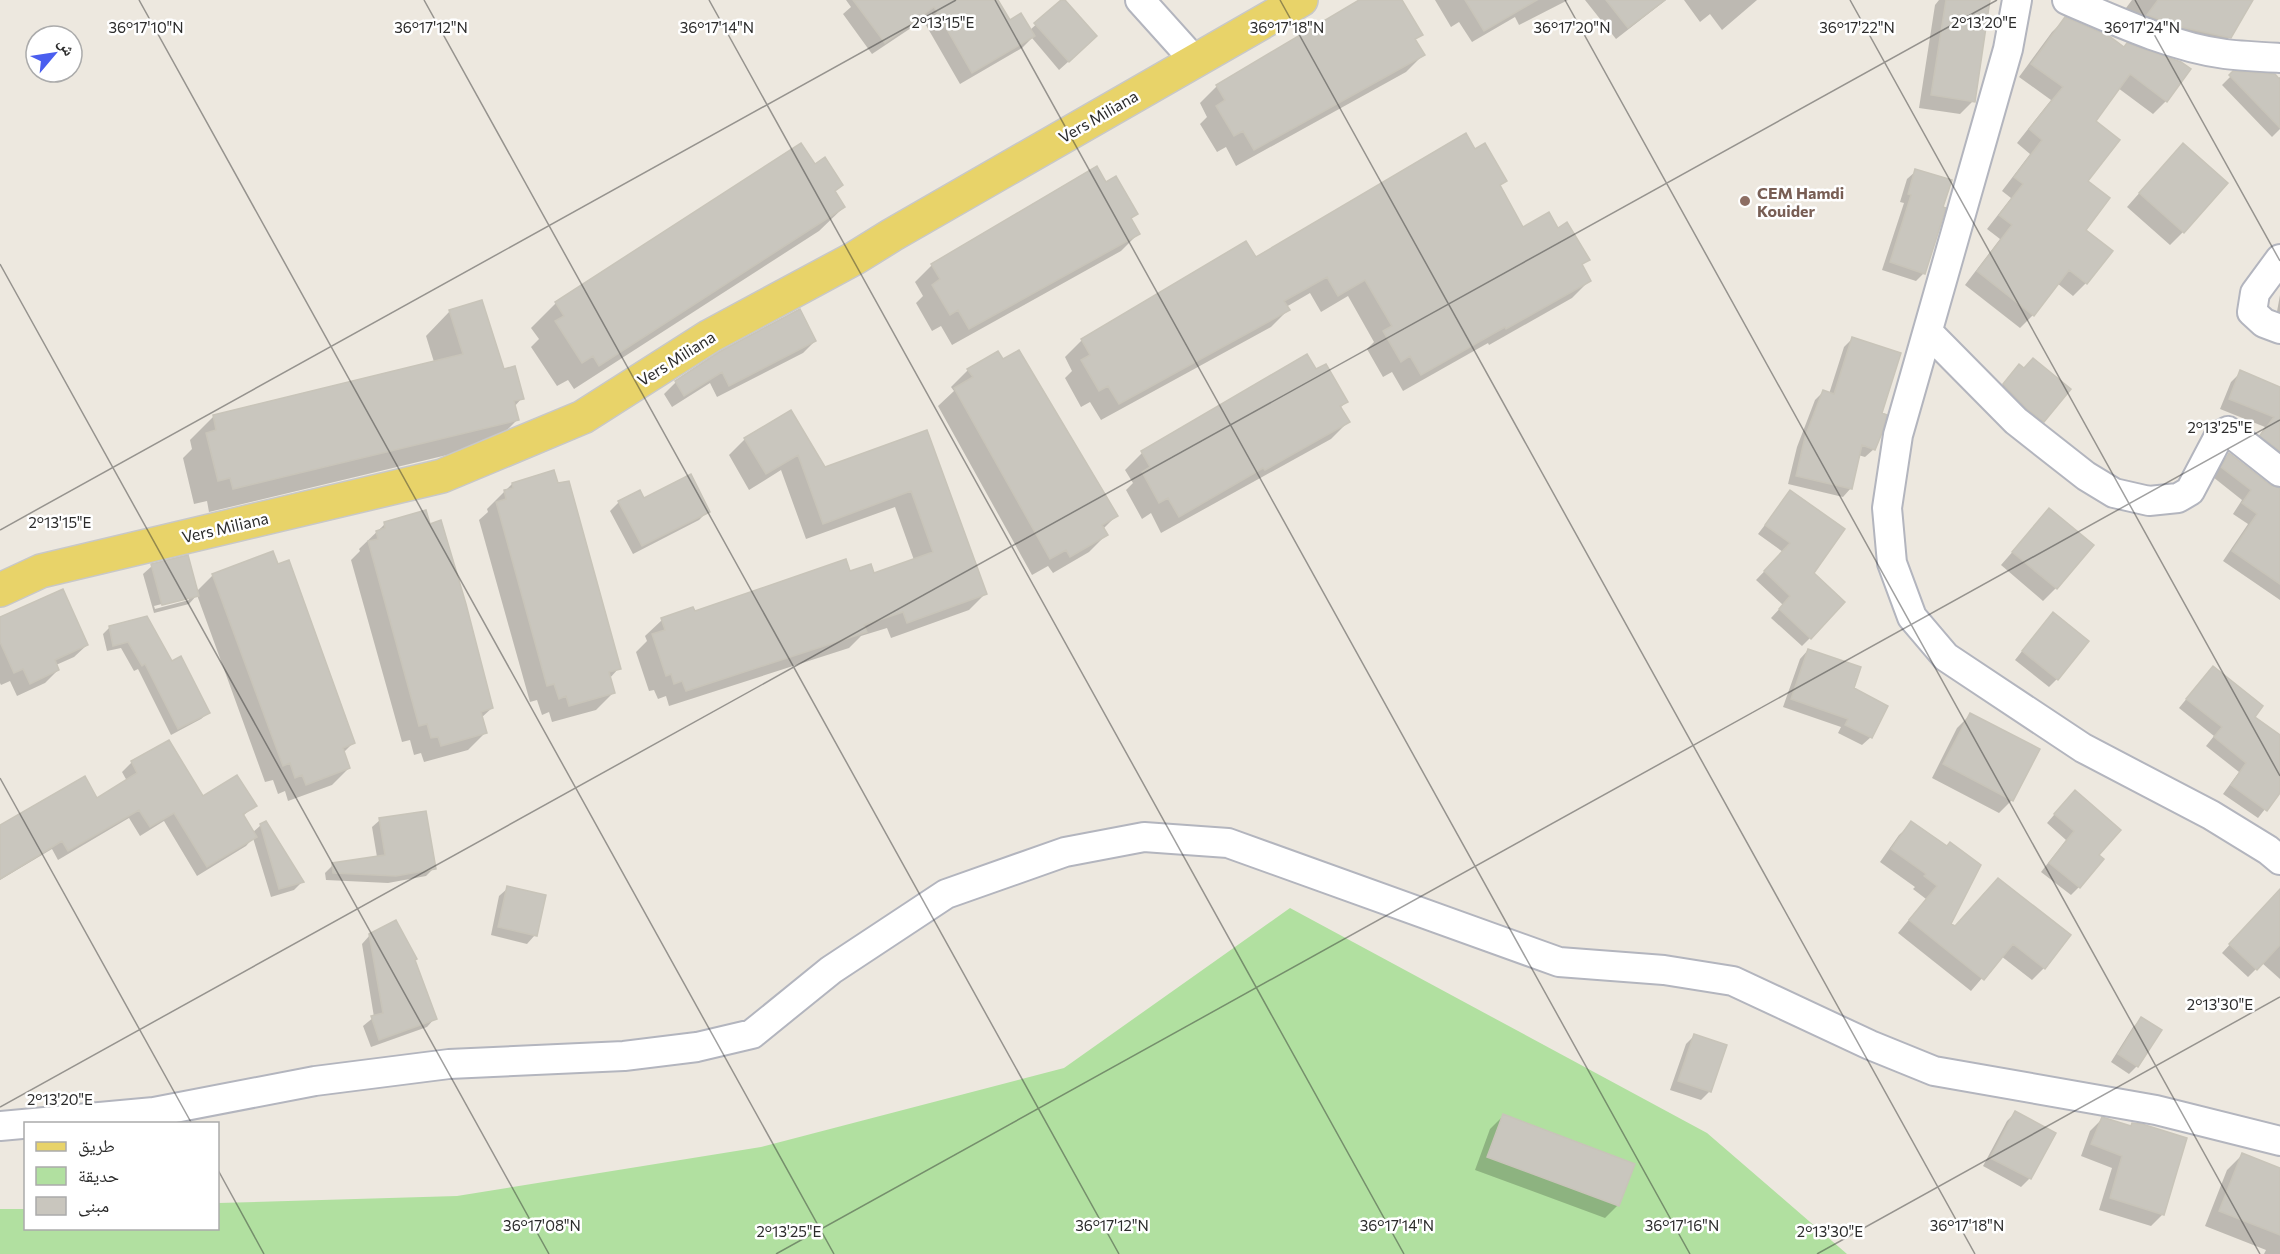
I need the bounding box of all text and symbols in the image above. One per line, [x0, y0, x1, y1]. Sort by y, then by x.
text: 2°13'15"E [912, 13, 975, 31]
text: 2°13'20"E [1951, 13, 2017, 31]
text: 36°17'10"N [108, 18, 184, 36]
text: 36°17'12"N [394, 18, 468, 36]
text: 36°17'14"N [680, 18, 754, 36]
text: 36°17'18"N [1250, 18, 1324, 36]
text: 36°17'20"N [1534, 18, 1611, 36]
text: 36°17'22"N [1819, 18, 1895, 36]
text: 36°17'24"N [2104, 18, 2180, 36]
north arrow [24, 24, 84, 84]
text: ش [54, 34, 80, 59]
street label: Vers Miliana [1055, 86, 1141, 146]
place label: CEM Hamdi Kouider [1757, 183, 1844, 220]
marker: CEM Hamdi Kouider [1738, 194, 1752, 208]
street label: Vers Miliana [634, 327, 718, 389]
text: 2°13'25"E [2188, 418, 2253, 436]
street label: Vers Miliana [180, 508, 270, 546]
text: 2°13'15"E [29, 513, 92, 531]
text: 2°13'30"E [2187, 995, 2253, 1013]
text: 2°13'20"E [27, 1090, 93, 1108]
legend [24, 1122, 219, 1230]
text: طريق [78, 1134, 115, 1157]
text: حديقة [78, 1164, 119, 1186]
text: مبنى [78, 1194, 109, 1217]
text: 36°17'08"N [503, 1216, 581, 1234]
text: 36°17'12"N [1075, 1216, 1149, 1234]
text: 36°17'14"N [1360, 1216, 1434, 1234]
text: 36°17'16"N [1645, 1216, 1719, 1234]
text: 36°17'18"N [1930, 1216, 2004, 1234]
text: 2°13'25"E [757, 1222, 822, 1240]
text: 2°13'30"E [1797, 1222, 1863, 1240]

